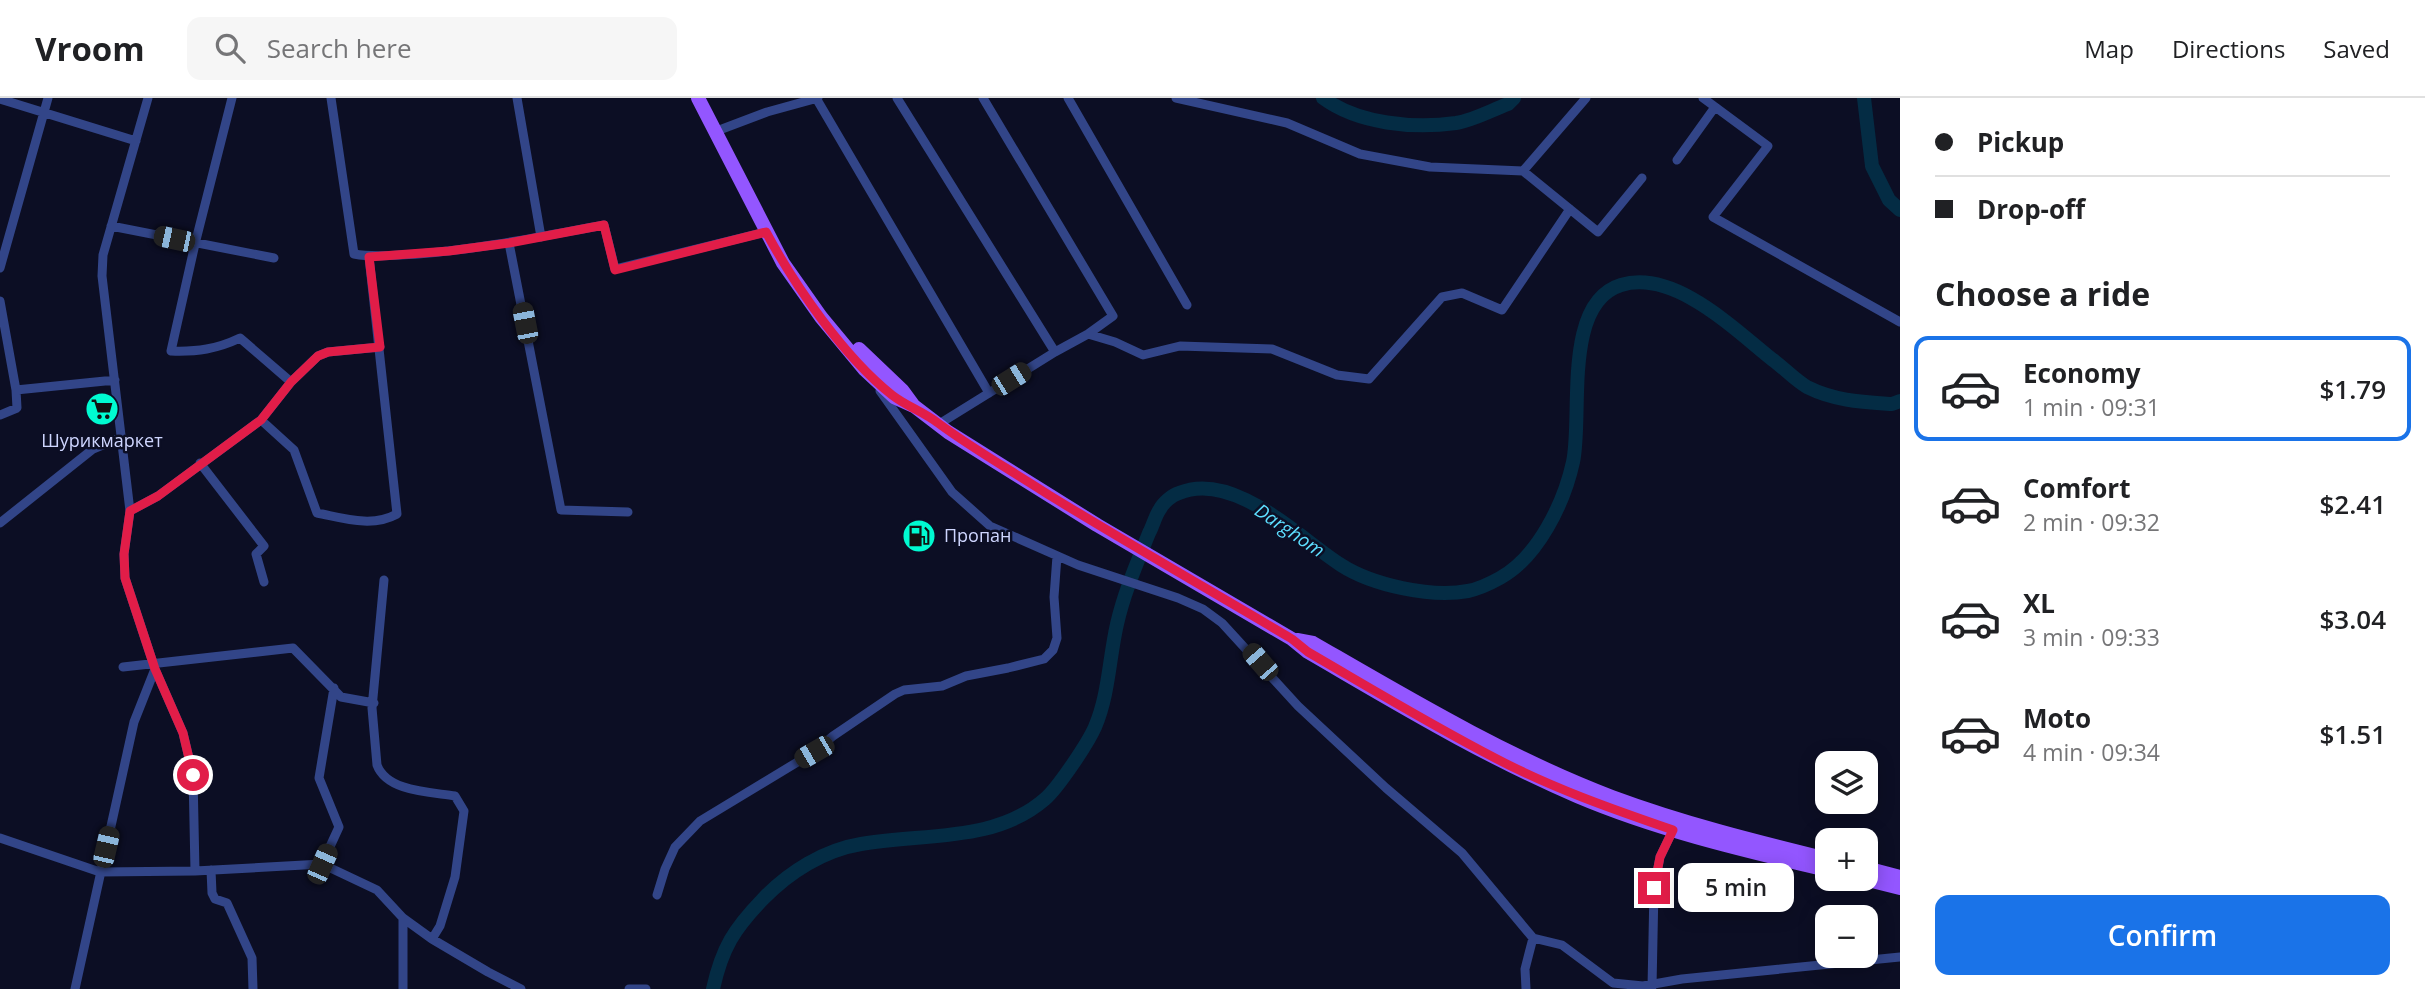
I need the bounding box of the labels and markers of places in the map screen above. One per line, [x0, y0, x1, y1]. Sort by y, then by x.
supermarket icon: Шурикмаркет [83, 390, 121, 428]
place label: Шурикмаркет [41, 428, 163, 452]
fuel station icon: Пропан [900, 517, 938, 555]
place label: Пропан [944, 523, 1012, 547]

